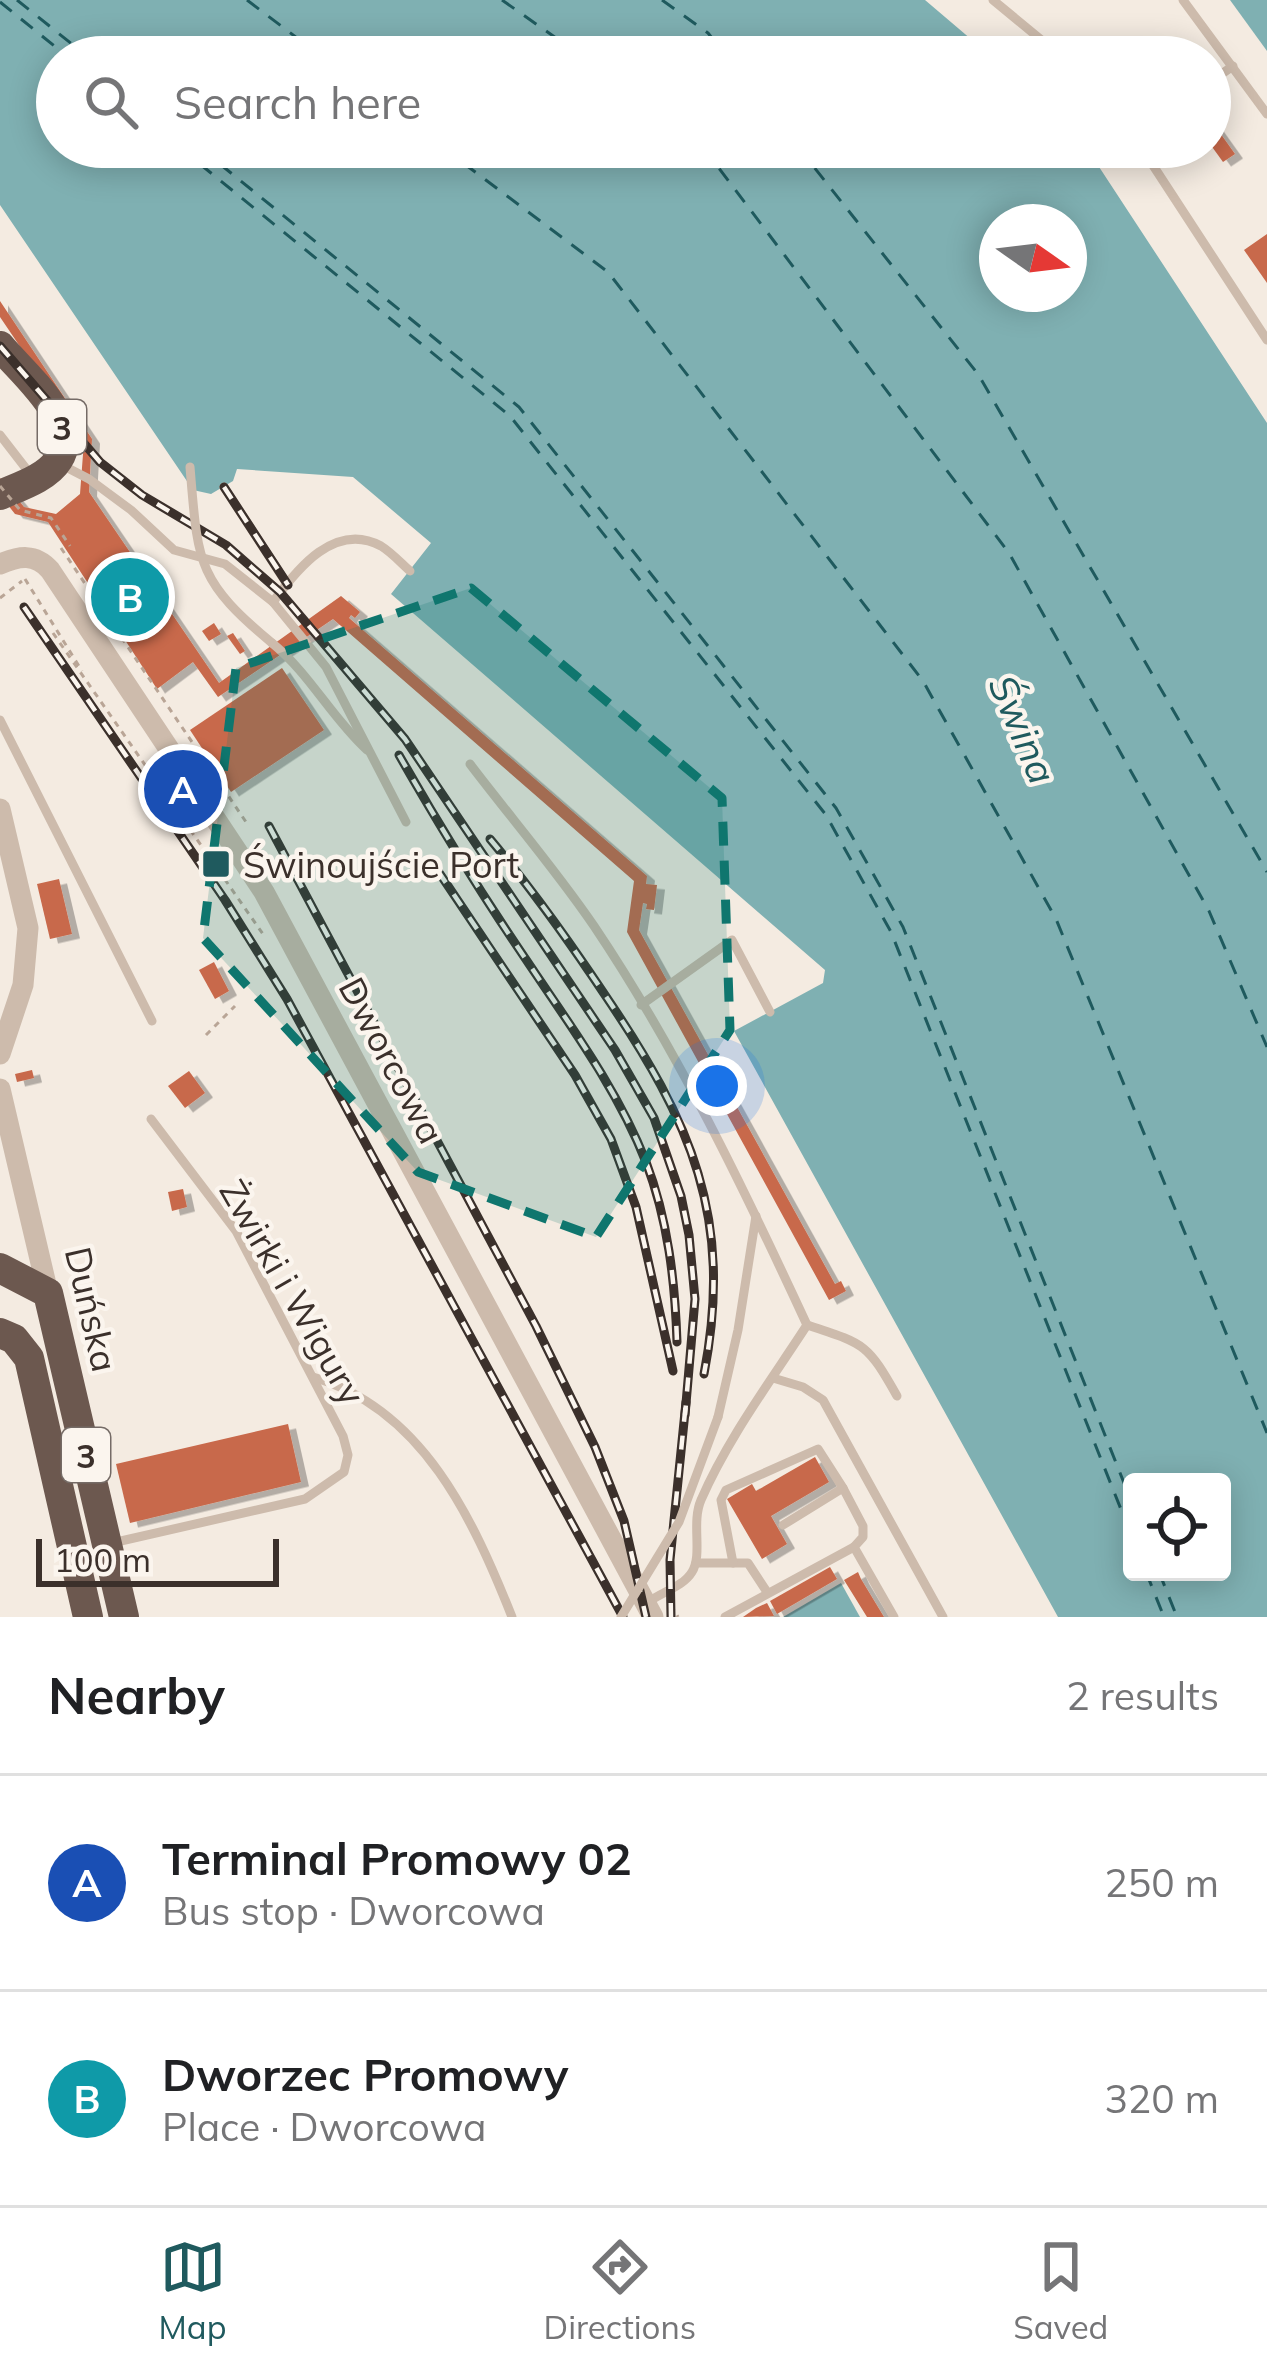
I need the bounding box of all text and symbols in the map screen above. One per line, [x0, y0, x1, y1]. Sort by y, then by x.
search box [36, 36, 1231, 168]
icon: search [78, 69, 144, 135]
text: Search here [174, 74, 421, 130]
north arrow [979, 204, 1087, 312]
road number: 3 [38, 400, 86, 454]
pin: B [91, 552, 169, 642]
water label: Świna [978, 667, 1068, 791]
pin: A [144, 744, 222, 834]
place label: Świnoujście Port [243, 842, 519, 887]
marker: Świnoujście Port [200, 848, 232, 880]
street label: Dworcowa [330, 969, 454, 1151]
your location [687, 1056, 747, 1116]
street label: Żwirki i Wigury [210, 1172, 376, 1412]
street label: Duńska [56, 1242, 128, 1376]
road number: 3 [62, 1428, 110, 1482]
map controls [1123, 1473, 1231, 1581]
button: locate [1123, 1473, 1231, 1581]
scale bar [36, 1533, 279, 1586]
text: 100 m [54, 1539, 151, 1580]
text: Nearby [48, 1663, 225, 1727]
text: 2 results [1066, 1671, 1219, 1720]
text: Terminal Promowy 02 [162, 1830, 632, 1886]
text: A [72, 1858, 102, 1907]
text: 250 m [1104, 1858, 1219, 1907]
text: Bus stop · Dworcowa [162, 1886, 545, 1935]
text: Dworzec Promowy [162, 2046, 568, 2102]
text: B [74, 2074, 100, 2123]
text: 320 m [1104, 2074, 1219, 2123]
text: Place · Dworcowa [162, 2102, 486, 2151]
tab: Map [159, 2234, 226, 2347]
tab: Directions [544, 2234, 696, 2347]
tab: Saved [1013, 2234, 1108, 2347]

